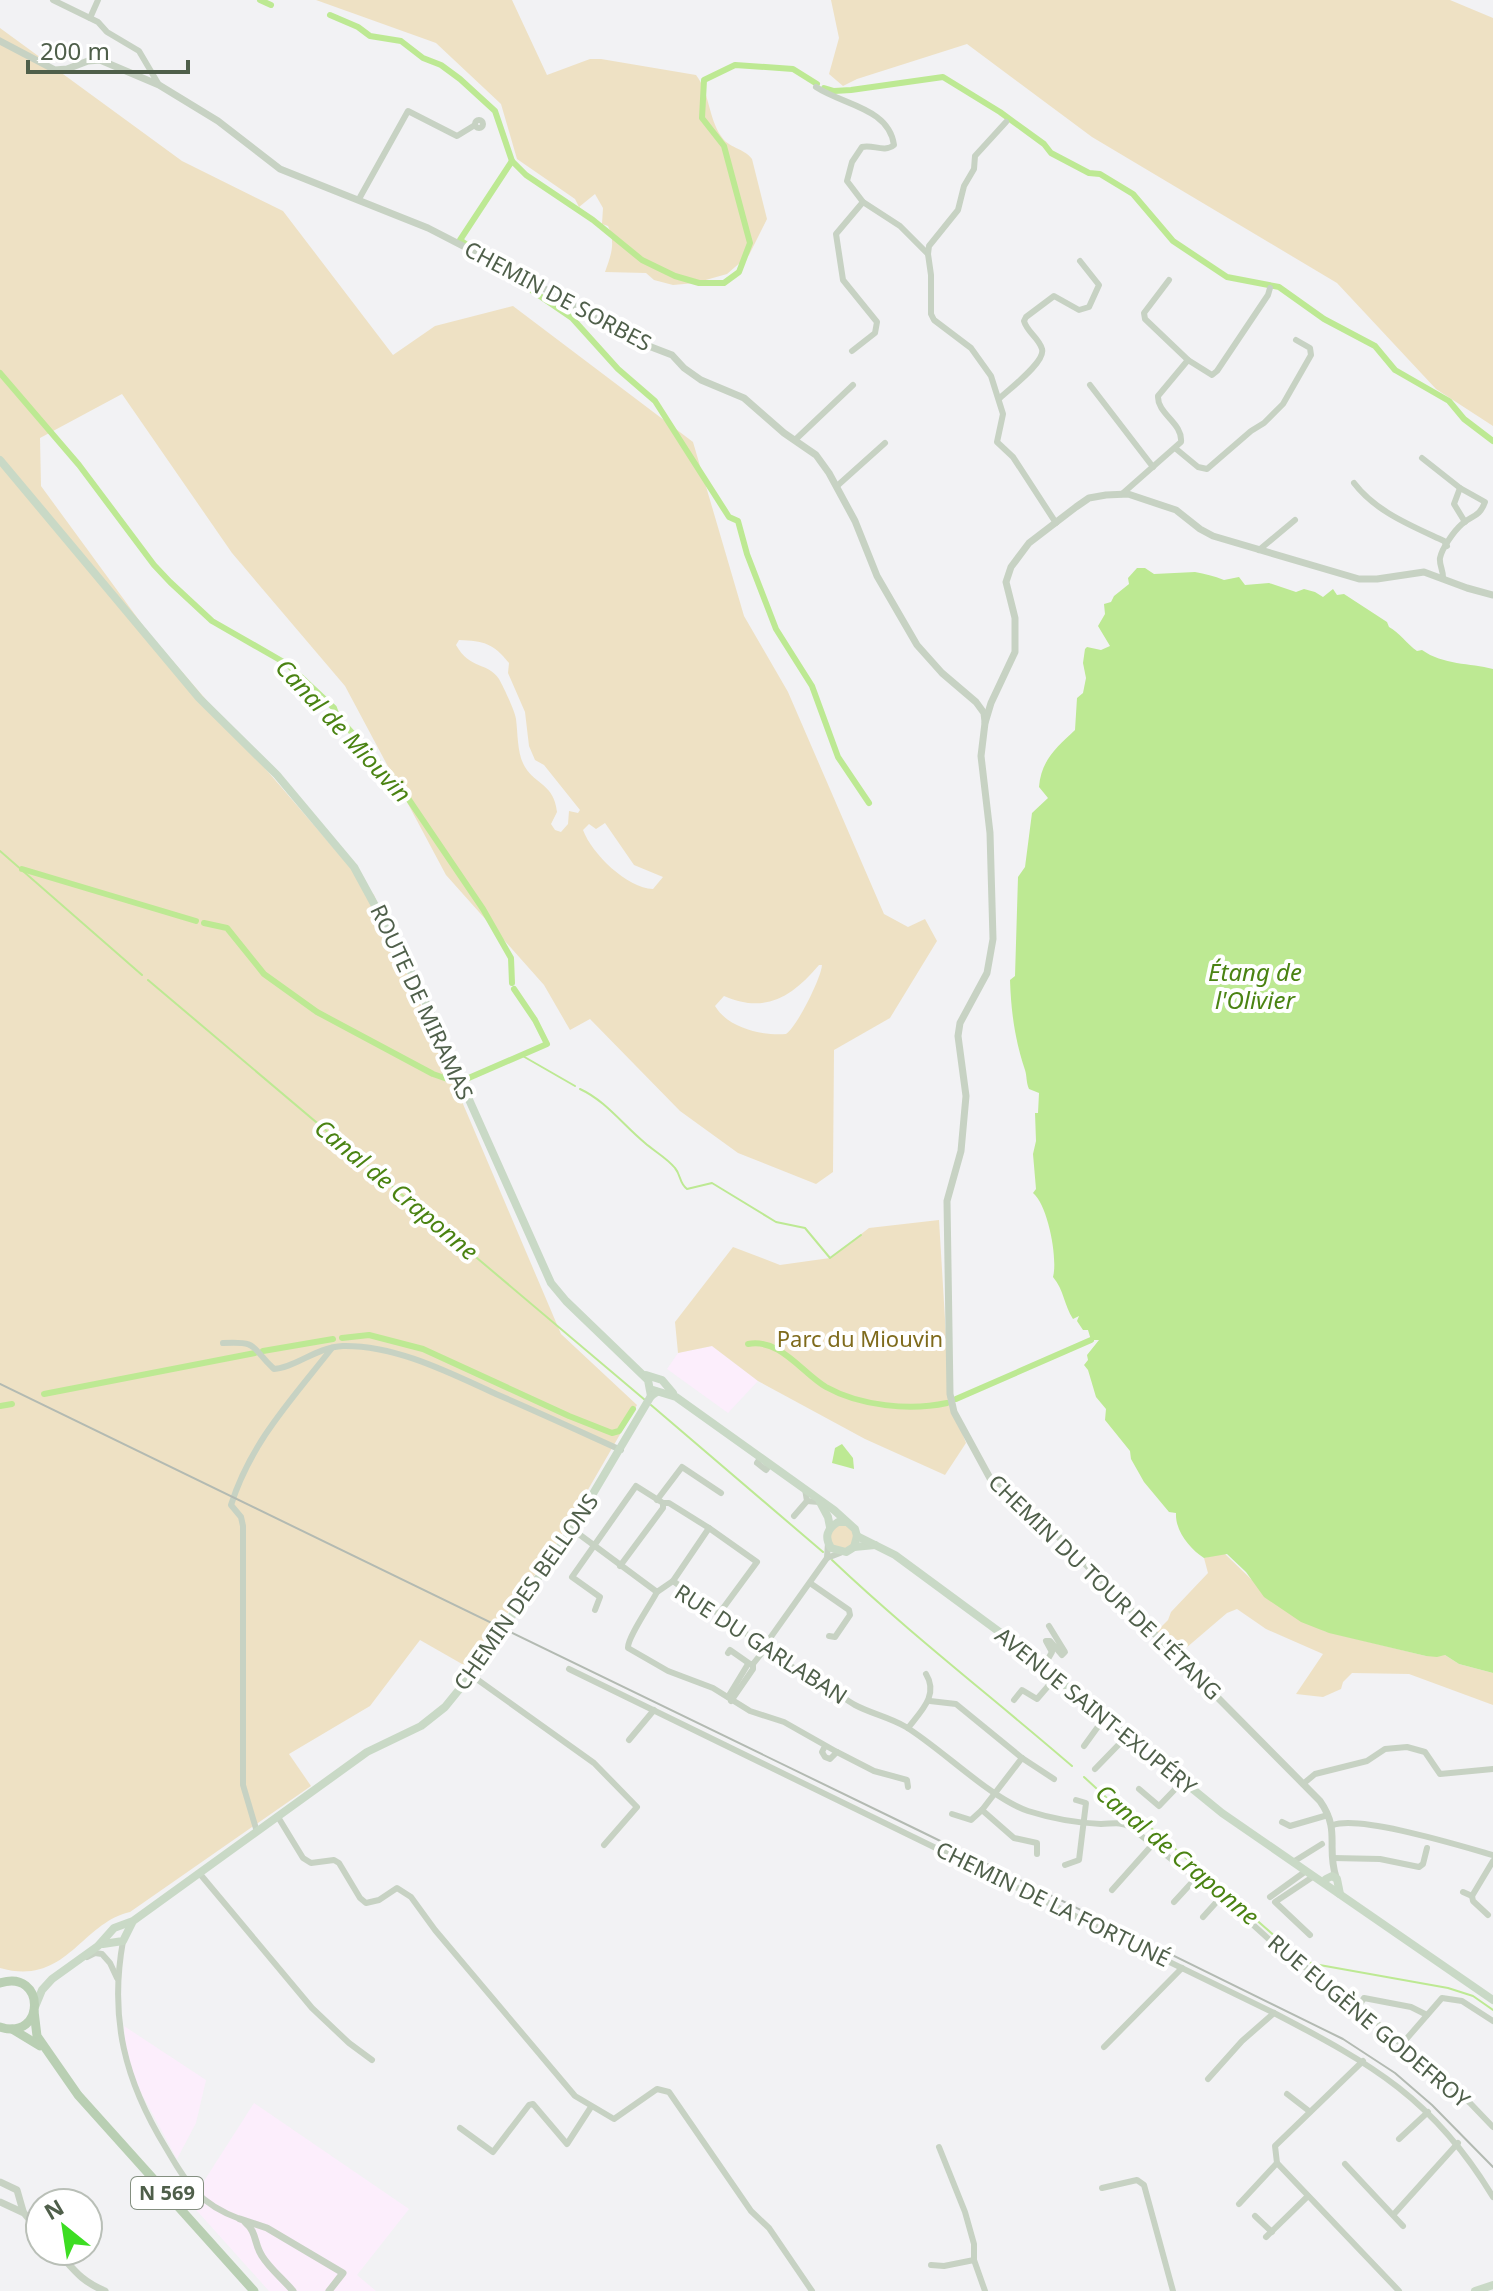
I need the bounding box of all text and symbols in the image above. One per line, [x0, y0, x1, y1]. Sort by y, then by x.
scale bar [28, 24, 188, 74]
text: 200 m [40, 34, 110, 67]
street label: CHEMIN DE SORBES [460, 233, 657, 357]
water label: Canal de Miouvin [269, 651, 419, 809]
street label: ROUTE DE MIRAMAS [364, 899, 481, 1104]
water label: Étang de l'Olivier [1208, 955, 1302, 1016]
water label: Canal de Craponne [308, 1111, 486, 1267]
park label: Parc du Miouvin [777, 1323, 943, 1353]
street label: CHEMIN DU TOUR DE L'ÉTANG [983, 1467, 1229, 1706]
street label: CHEMIN DES BELLONS [446, 1487, 604, 1696]
street label: RUE DU GARLABAN [670, 1576, 854, 1710]
street label: AVENUE SAINT-EXUPÉRY [990, 1620, 1204, 1801]
water label: Canal de Craponne [1089, 1776, 1267, 1932]
street label: CHEMIN DE LA FORTUNÉ [931, 1833, 1176, 1973]
street label: RUE EUGÈNE GODEFROY [1262, 1927, 1477, 2114]
road number: N 569 [131, 2177, 203, 2209]
north arrow [24, 2187, 104, 2267]
text: N [38, 2191, 69, 2226]

